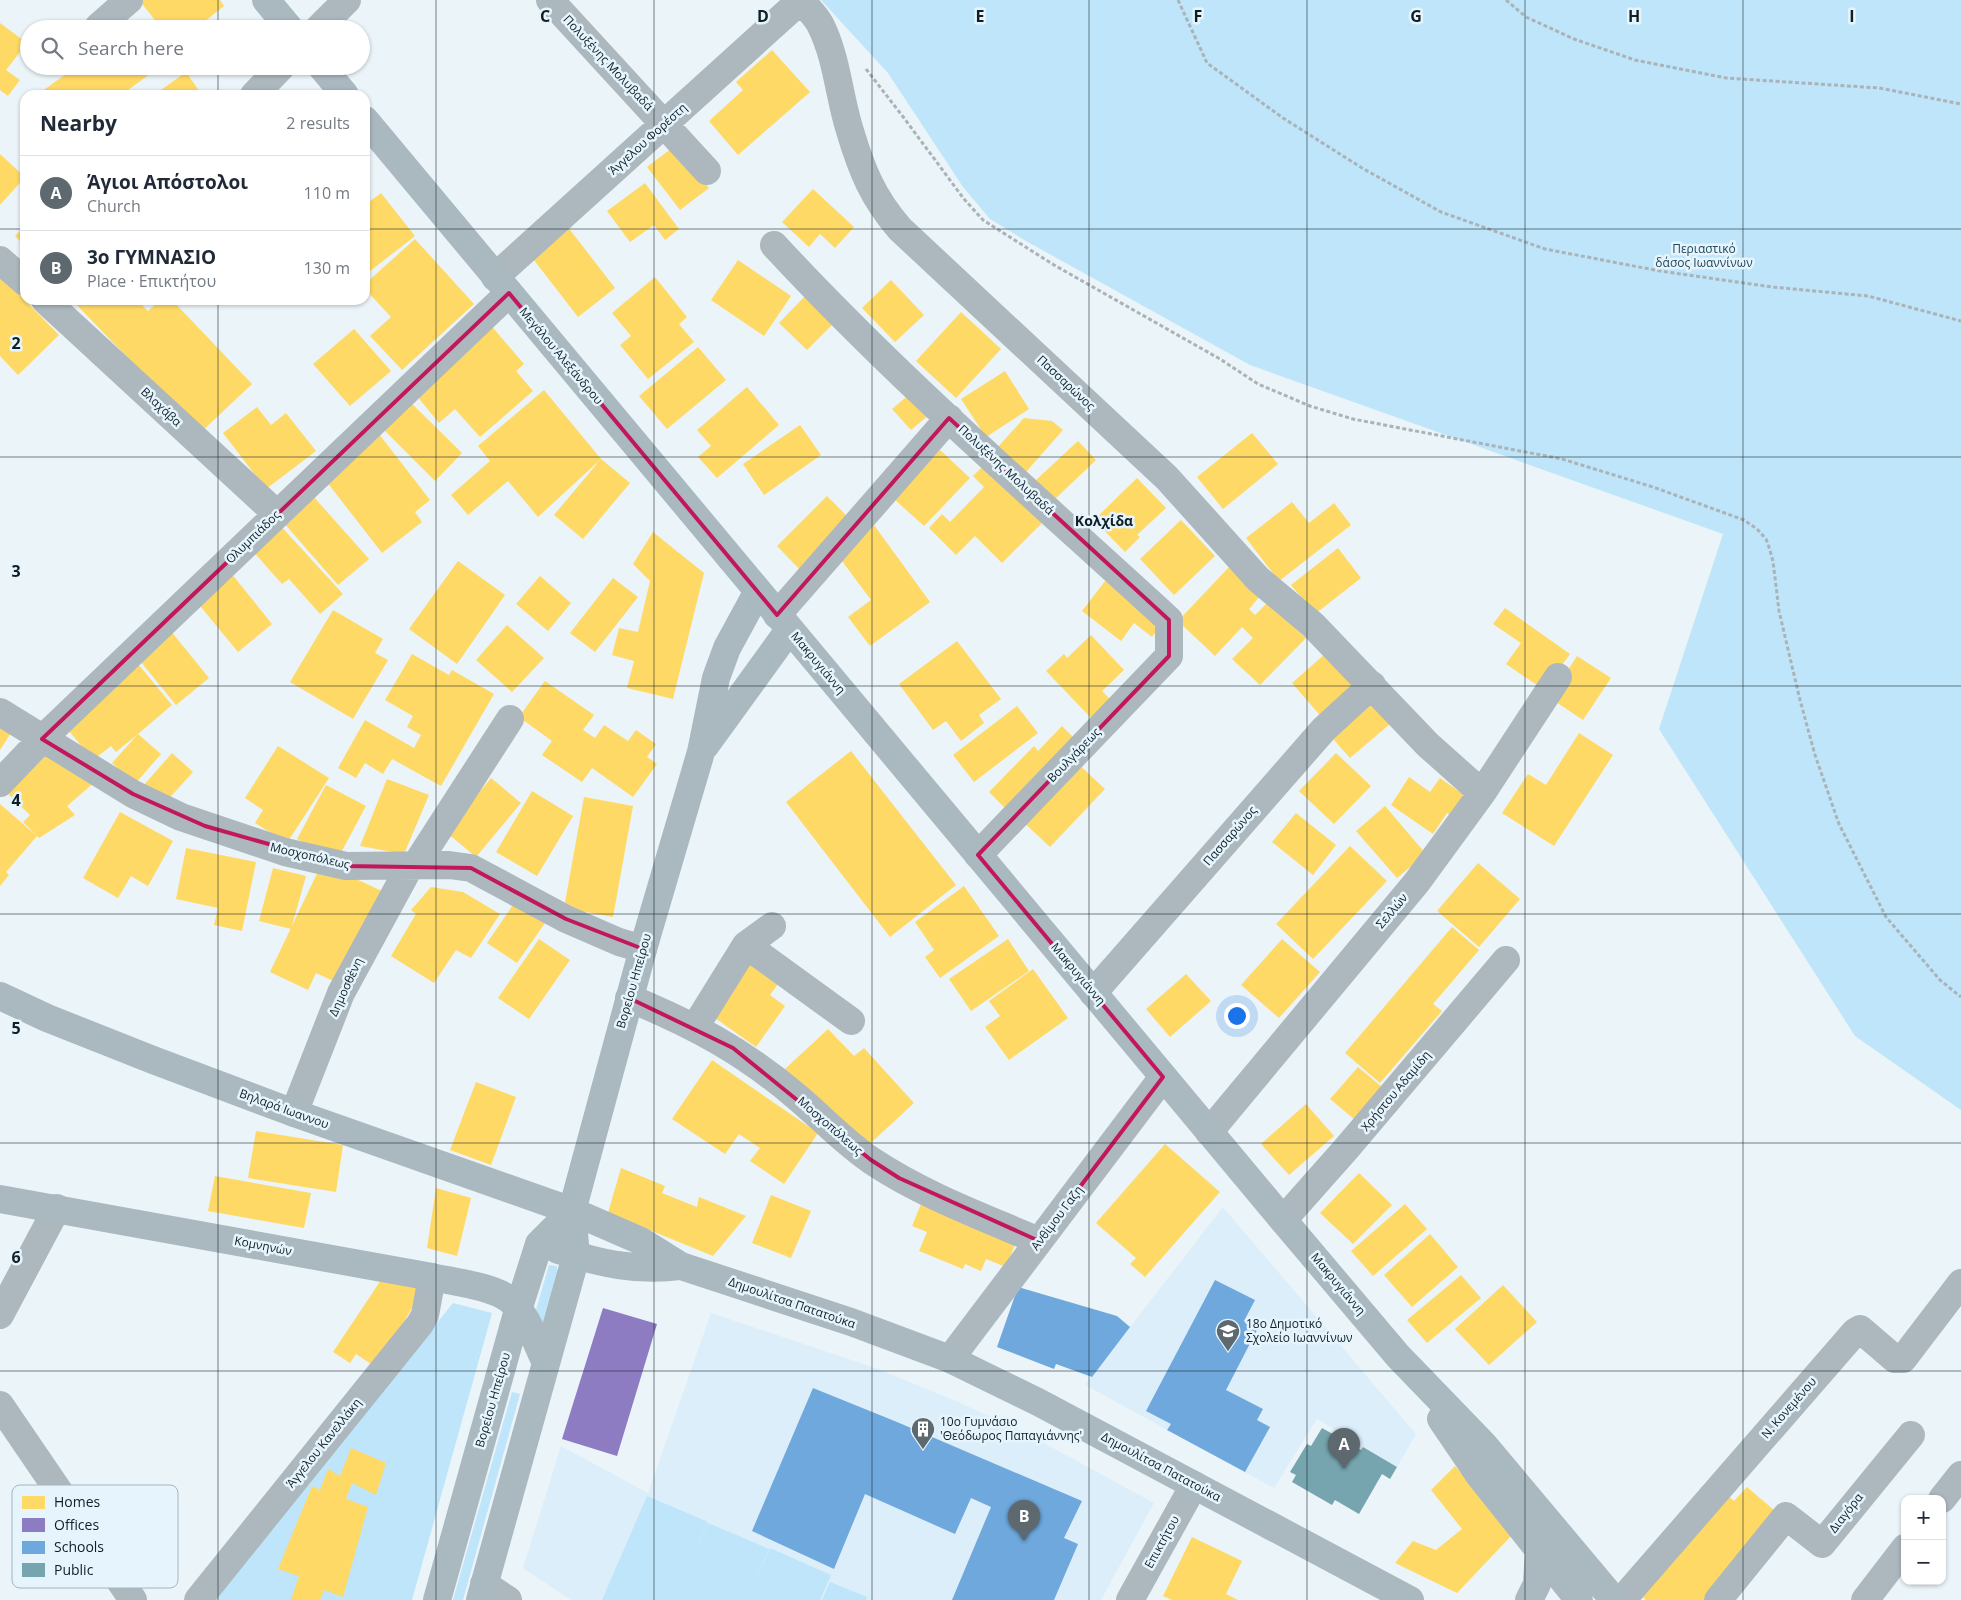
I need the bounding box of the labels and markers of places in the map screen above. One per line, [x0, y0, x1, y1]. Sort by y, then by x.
place label: 18ο Δημοτικό Σχολείο Ιωαννίνων [1246, 1315, 1352, 1346]
school or university icon: 18ο Δημοτικό Σχολείο Ιωαννίνων [1215, 1318, 1241, 1352]
place label: 10ο Γυμνάσιο 'Θεόδωρος Παπαγιάννης' [940, 1413, 1082, 1444]
building icon: 10ο Γυμνάσιο 'Θεόδωρος Παπαγιάννης' [910, 1416, 936, 1450]
pin: A [1328, 1428, 1360, 1469]
pin: B [1008, 1500, 1040, 1541]

